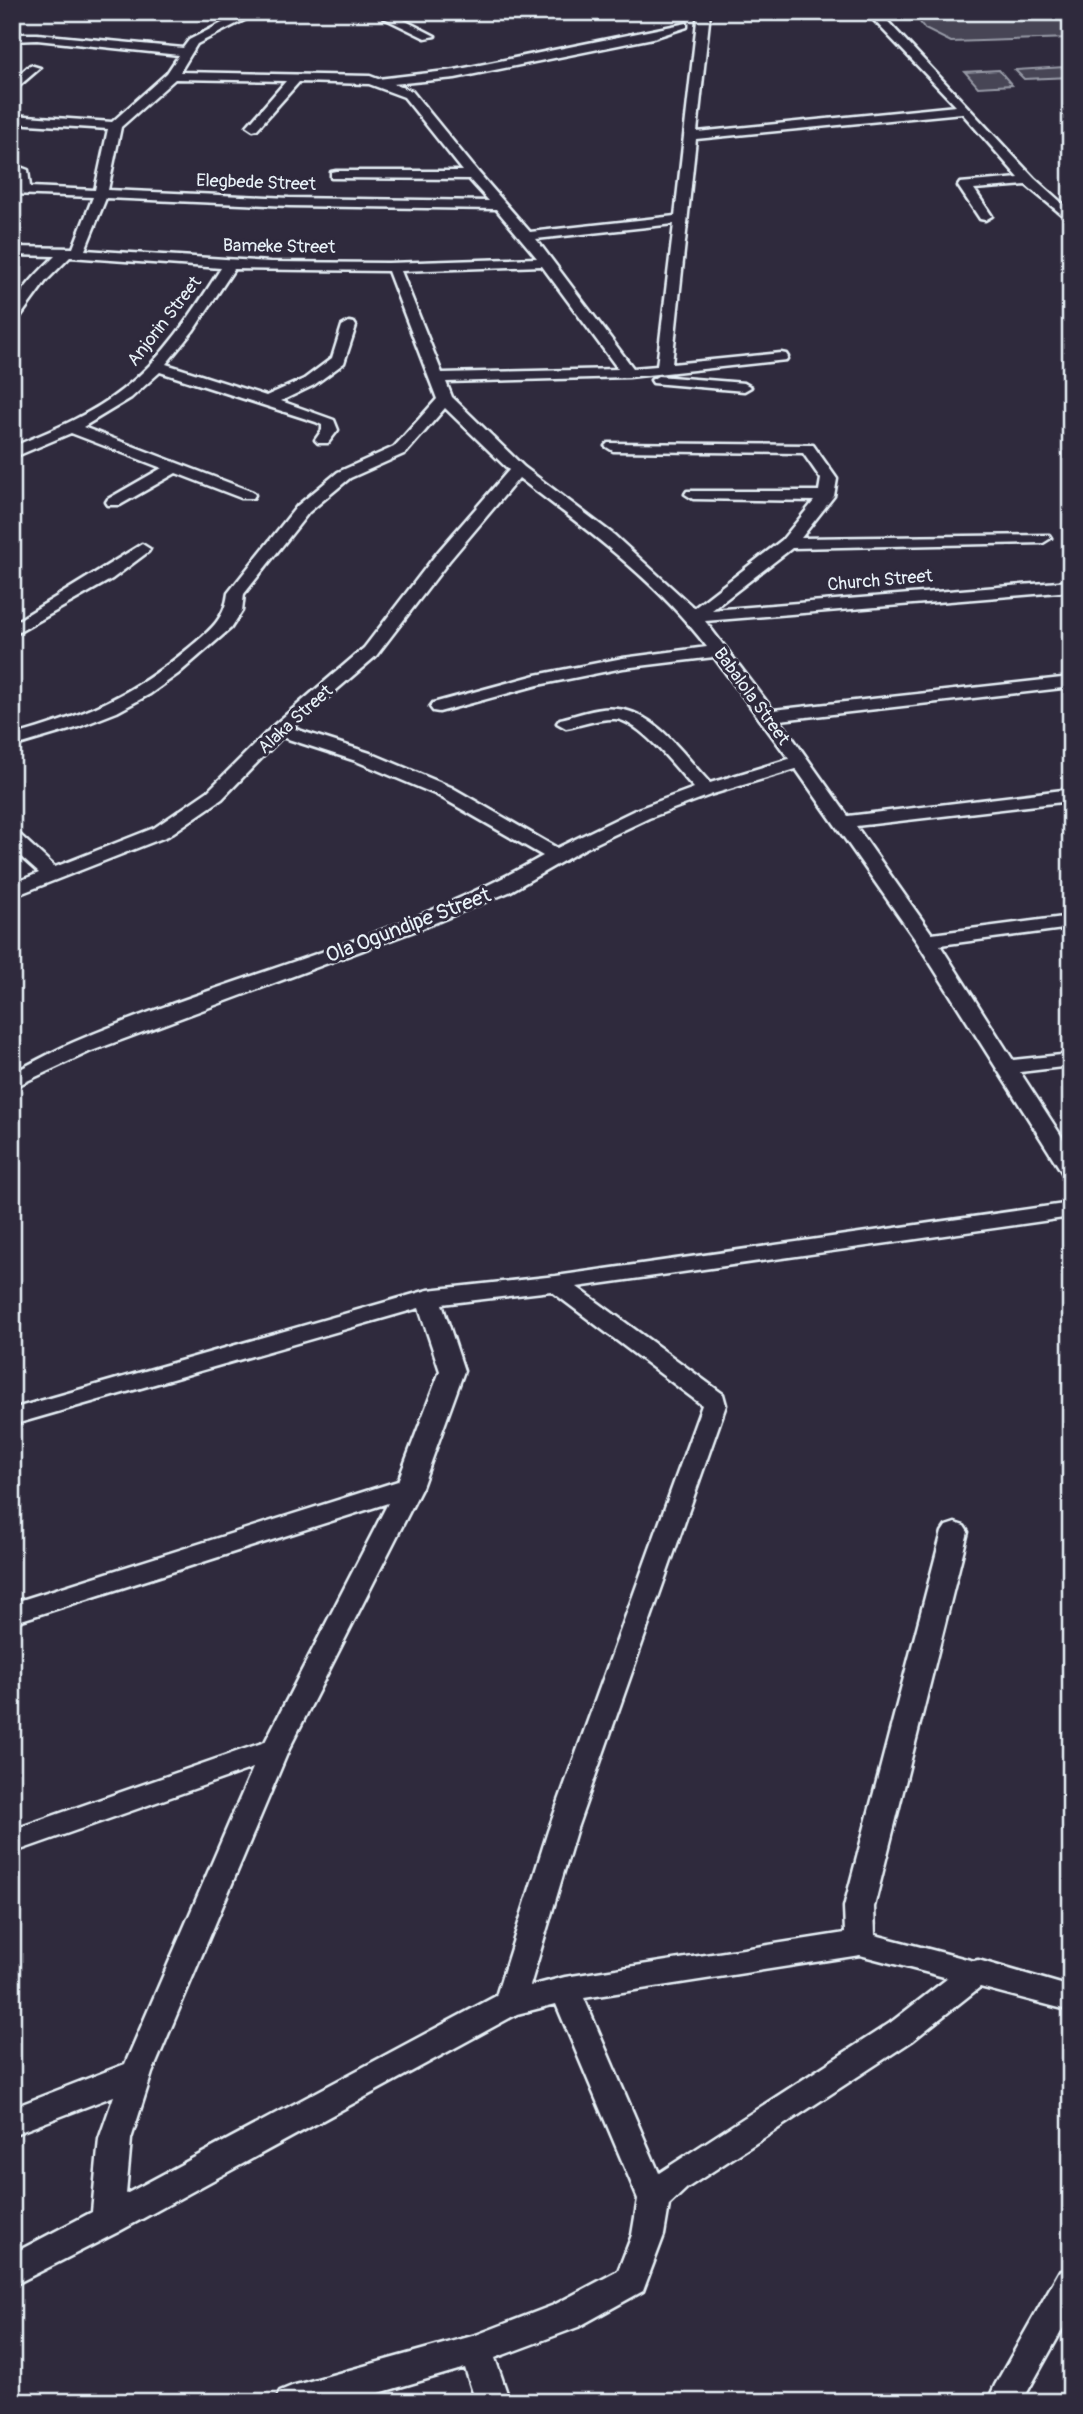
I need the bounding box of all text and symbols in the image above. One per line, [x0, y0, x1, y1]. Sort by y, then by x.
street label: Elegbede Street [196, 169, 317, 196]
street label: Bameke Street [223, 234, 336, 259]
street label: Anjorin Street [122, 271, 207, 371]
street label: Church Street [827, 564, 934, 597]
street label: Babalola Street [708, 643, 795, 750]
street label: Alaka Street [253, 679, 338, 759]
street label: Ola Ogundipe Street [322, 881, 495, 969]

